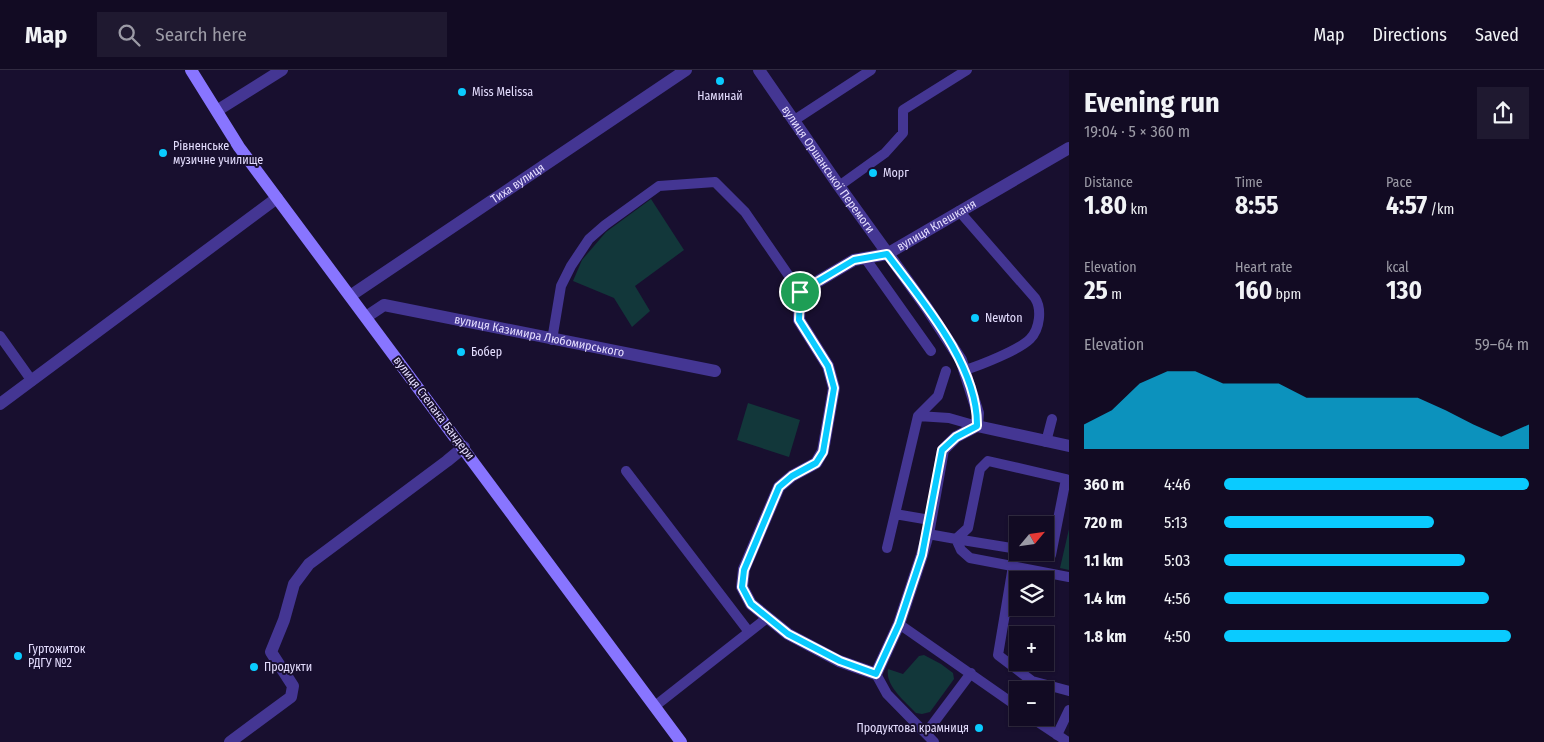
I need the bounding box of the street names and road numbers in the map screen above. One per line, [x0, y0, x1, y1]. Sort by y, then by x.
street label: вулиця Оршанської Перемоги [779, 103, 878, 236]
street label: Тиха вулиця [488, 160, 547, 206]
street label: вулиця Клешканя [894, 197, 979, 254]
street label: вулиця Казимира Любомирського [453, 312, 626, 360]
street label: вулиця Степана Бандери [391, 354, 477, 462]

